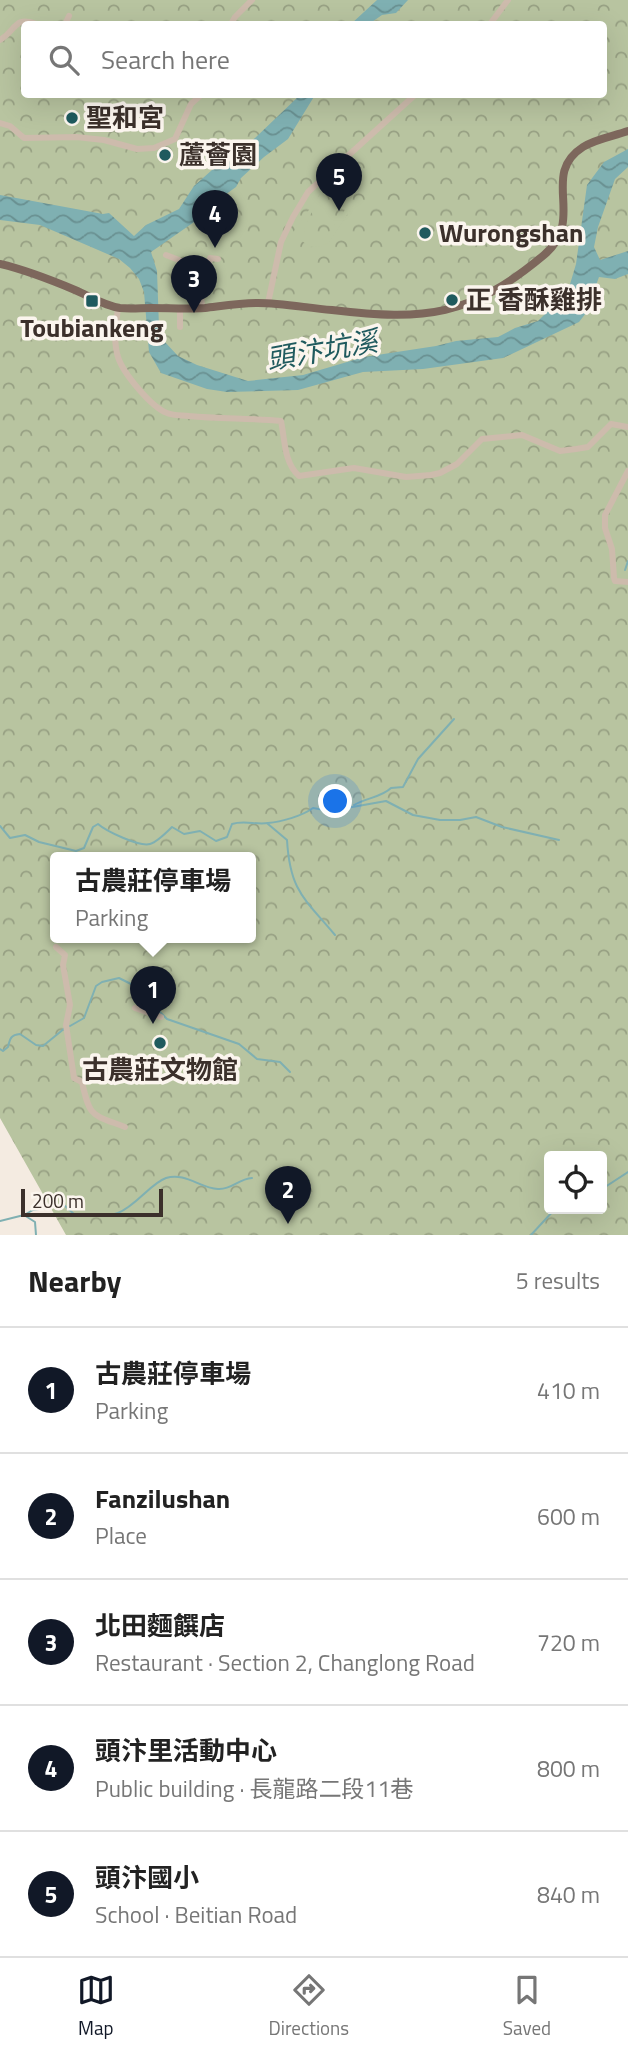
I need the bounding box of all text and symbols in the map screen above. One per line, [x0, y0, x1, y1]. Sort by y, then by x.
search box [21, 21, 607, 98]
text: Search here [101, 40, 230, 79]
icon: search [45, 41, 83, 79]
place label: 聖和宮 [86, 98, 164, 137]
marker: 聖和宮 [64, 110, 80, 126]
place label: 蘆薈園 [179, 135, 257, 174]
marker: 蘆薈園 [157, 147, 173, 163]
pin: 5 [316, 153, 362, 211]
pin: 4 [192, 190, 238, 248]
place label: Wurongshan [439, 213, 583, 252]
marker: Wurongshan [417, 225, 433, 241]
pin: 3 [171, 255, 217, 313]
place label: 正 香酥雞排 [466, 280, 602, 319]
marker: 正 香酥雞排 [444, 292, 460, 308]
marker: Toubiankeng [84, 293, 100, 309]
place label: Toubiankeng [20, 308, 164, 347]
water label: 頭汴坑溪 [263, 318, 385, 380]
your location [318, 784, 352, 818]
popup [50, 852, 256, 943]
text: 古農莊停車場 [75, 861, 231, 900]
text: Parking [75, 900, 148, 935]
pin: 1 [130, 966, 176, 1024]
marker: 古農莊文物館 [152, 1035, 168, 1051]
place label: 古農莊文物館 [82, 1050, 238, 1089]
map controls [544, 1151, 607, 1214]
button: locate [544, 1151, 607, 1214]
pin: 2 [265, 1166, 311, 1224]
scale bar [21, 1186, 163, 1218]
text: 200 m [32, 1186, 84, 1215]
text: Nearby [28, 1258, 121, 1304]
text: 5 results [516, 1263, 600, 1298]
text: 古農莊停車場 [95, 1354, 251, 1393]
text: 1 [45, 1373, 57, 1408]
text: 410 m [537, 1373, 600, 1408]
text: Parking [95, 1393, 168, 1428]
text: Fanzilushan [95, 1479, 230, 1518]
text: 2 [45, 1499, 57, 1534]
text: 600 m [537, 1499, 600, 1534]
text: Place [95, 1518, 147, 1553]
text: 北田麵饌店 [95, 1606, 225, 1645]
text: 3 [45, 1625, 57, 1660]
text: 720 m [537, 1625, 600, 1660]
text: Restaurant · Section 2, Changlong Road [95, 1645, 475, 1680]
text: 頭汴里活動中心 [95, 1731, 277, 1770]
text: 4 [45, 1751, 57, 1786]
text: 800 m [537, 1751, 600, 1786]
text: Public building · 長龍路二段11巷 [95, 1771, 413, 1806]
text: 頭汴國小 [95, 1858, 199, 1897]
text: 5 [45, 1877, 57, 1912]
text: 840 m [537, 1877, 600, 1912]
text: School · Beitian Road [95, 1897, 297, 1932]
tab: Map [77, 1971, 115, 2042]
tab: Directions [269, 1971, 349, 2042]
tab: Saved [503, 1971, 551, 2042]

